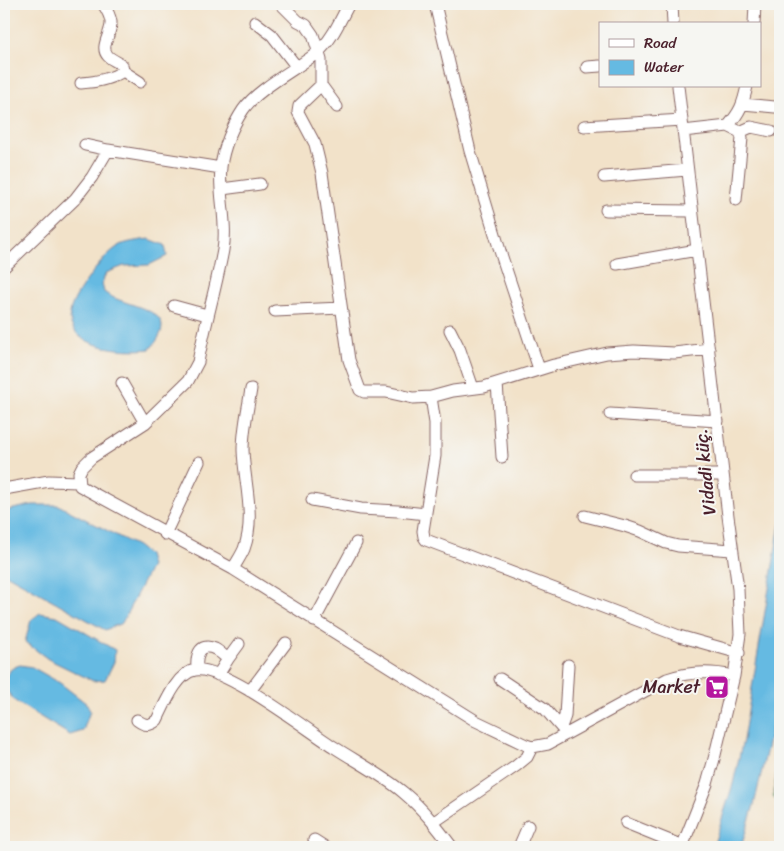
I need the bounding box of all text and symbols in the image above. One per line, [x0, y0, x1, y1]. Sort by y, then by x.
legend [599, 22, 762, 88]
text: Road [644, 30, 677, 56]
text: Water [644, 54, 684, 80]
street label: Vidadi küç. [685, 427, 725, 517]
place label: Market [643, 671, 701, 703]
supermarket icon: Market [704, 674, 730, 700]

